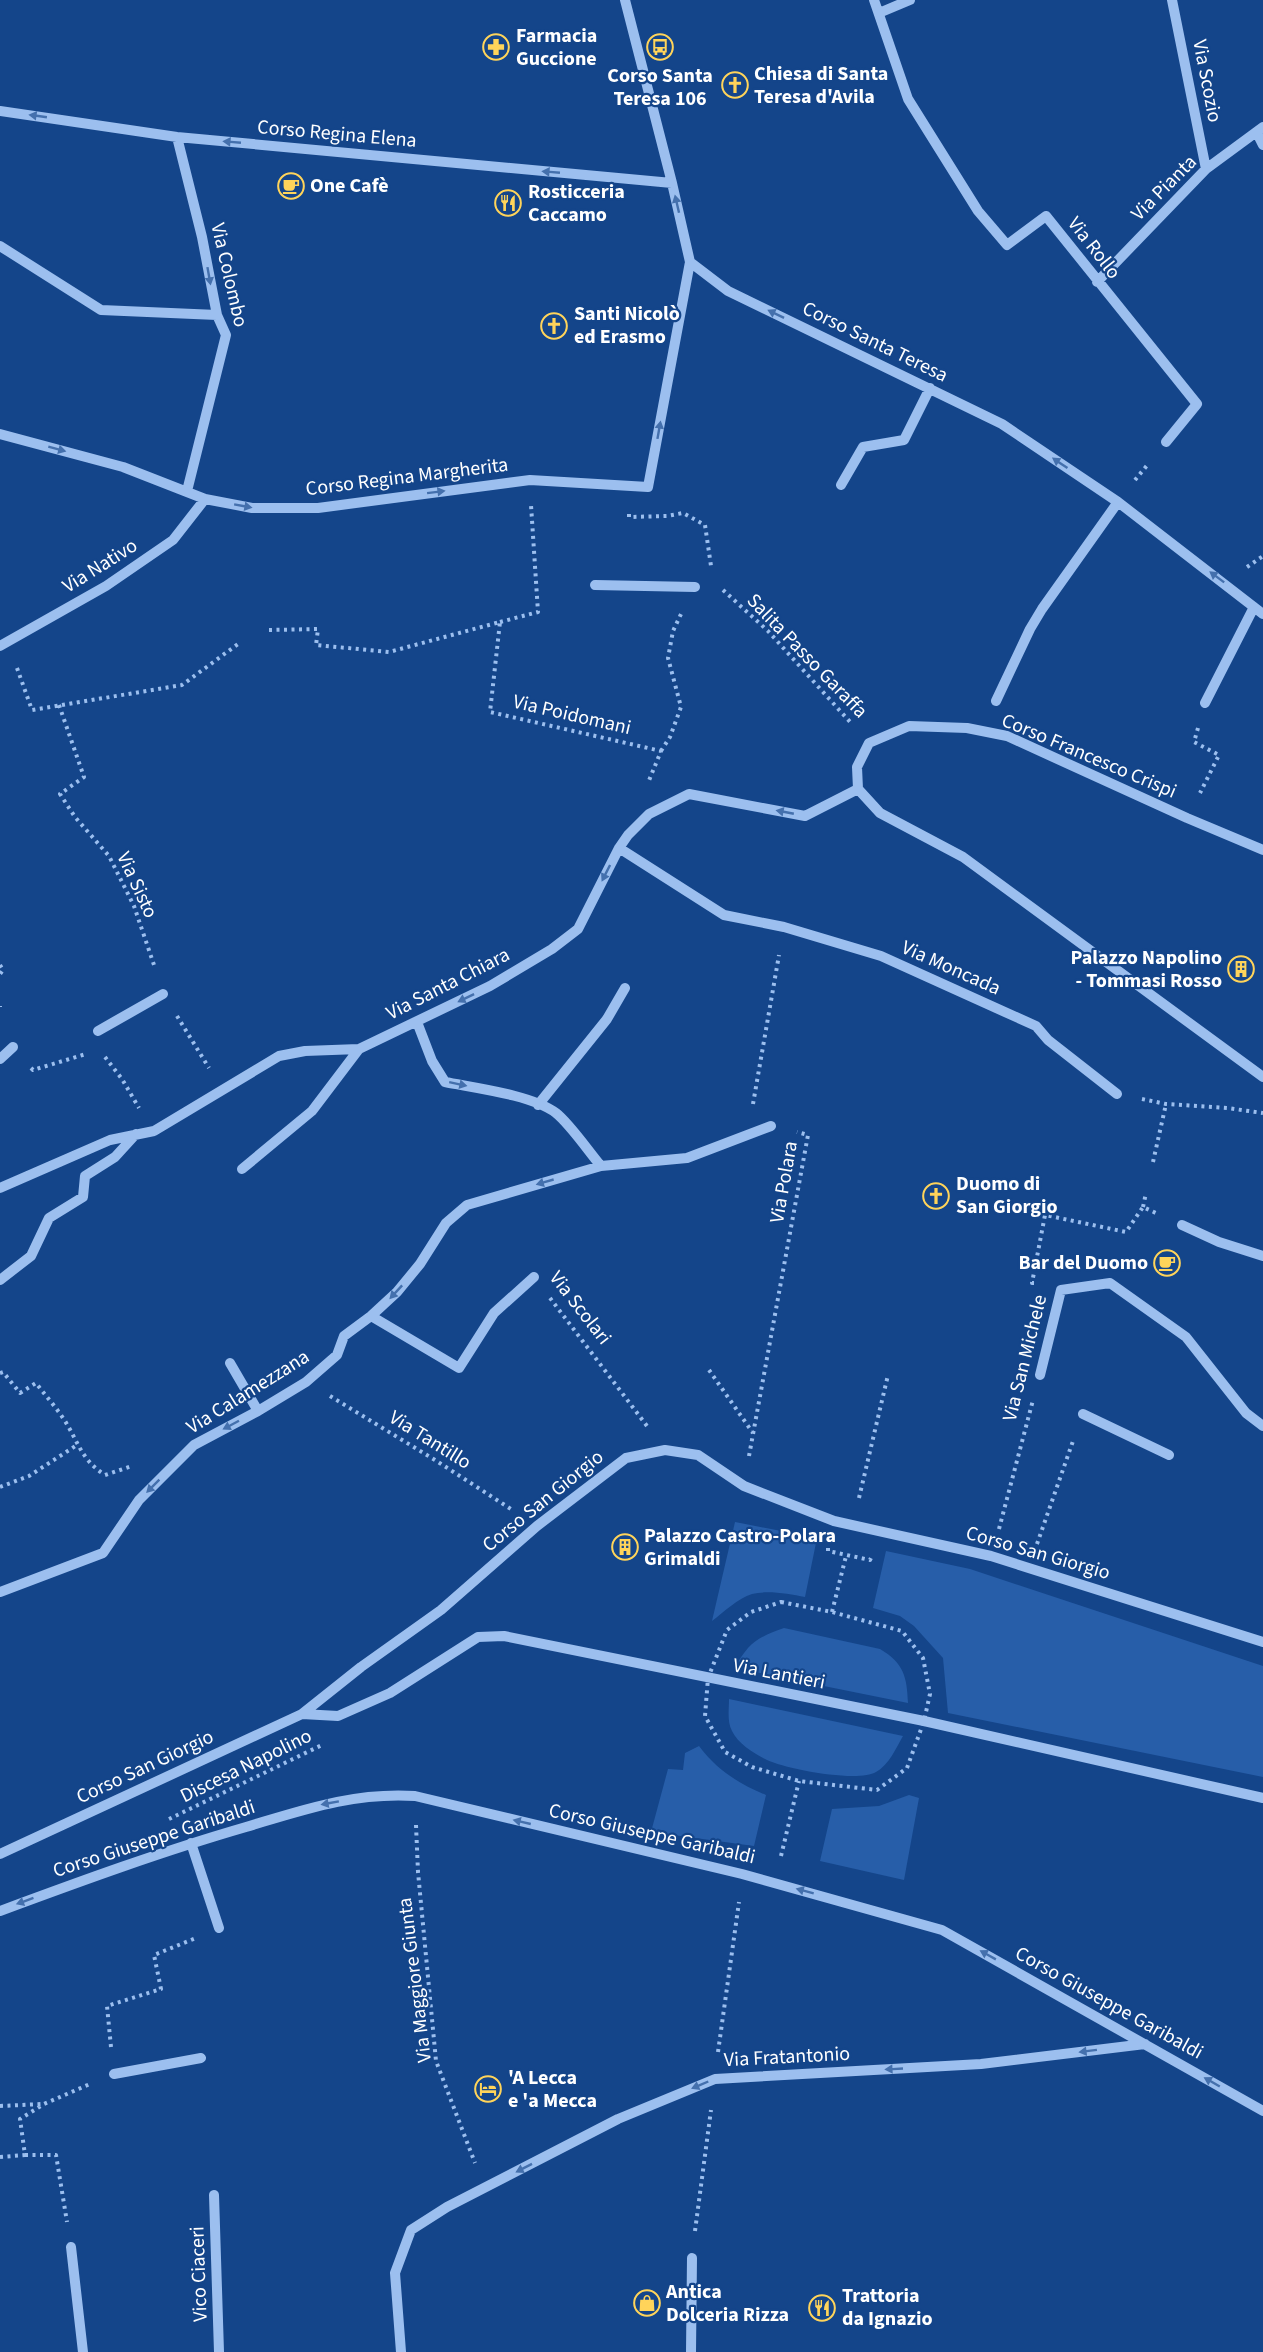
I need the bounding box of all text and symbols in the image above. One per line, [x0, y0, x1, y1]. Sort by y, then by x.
place label: Farmacia Guccione [516, 22, 597, 73]
pharmacy icon: Farmacia Guccione [481, 32, 511, 62]
bus stop icon: Corso Santa Teresa 106 [645, 32, 675, 62]
street label: Via Scozio [1185, 37, 1229, 125]
place label: Chiesa di Santa Teresa d'Avila [754, 60, 888, 111]
place label: Corso Santa Teresa 106 [607, 62, 713, 113]
church icon: Chiesa di Santa Teresa d'Avila [720, 70, 750, 100]
one-way arrow [29, 112, 48, 121]
street label: Corso Regina Elena [256, 113, 418, 155]
one-way arrow [222, 137, 241, 147]
street label: Via Pianta [1125, 149, 1203, 227]
one-way arrow [542, 167, 561, 177]
cafe icon: One Cafè [276, 171, 306, 201]
place label: One Cafè [310, 172, 389, 200]
place label: Rosticceria Caccamo [528, 178, 625, 229]
restaurant icon: Rosticceria Caccamo [493, 188, 523, 218]
one-way arrow [672, 195, 681, 214]
street label: Via Rollo [1061, 211, 1127, 285]
street label: Via Colombo [203, 220, 255, 330]
one-way arrow [205, 266, 214, 285]
street label: Corso Santa Teresa [797, 295, 953, 389]
place label: Santi Nicolò ed Erasmo [574, 300, 680, 351]
one-way arrow [767, 309, 784, 319]
church icon: Santi Nicolò ed Erasmo [539, 311, 569, 341]
one-way arrow [655, 420, 664, 439]
one-way arrow [47, 445, 66, 455]
street label: Corso Regina Margherita [304, 451, 510, 503]
one-way arrow [1052, 457, 1068, 469]
one-way arrow [427, 487, 446, 497]
one-way arrow [233, 502, 252, 511]
street label: Via Nativo [57, 532, 143, 600]
one-way arrow [1210, 572, 1225, 584]
street label: Salita Passo Garaffa [740, 587, 874, 725]
street label: Via Poidomani [510, 688, 634, 742]
street label: Corso Francesco Crispi [997, 706, 1181, 806]
one-way arrow [776, 807, 795, 816]
street label: Via Sisto [109, 847, 165, 923]
one-way arrow [601, 864, 611, 881]
street label: Via Moncada [897, 934, 1005, 1002]
street label: Via Santa Chiara [381, 941, 515, 1027]
place label: Palazzo Napolino - Tommasi Rosso [1070, 944, 1222, 995]
building icon: Palazzo Napolino - Tommasi Rosso [1226, 954, 1256, 984]
one-way arrow [457, 993, 474, 1003]
one-way arrow [449, 1080, 467, 1090]
street label: Via Polara [763, 1139, 805, 1225]
place label: Duomo di San Giorgio [956, 1170, 1058, 1221]
one-way arrow [536, 1178, 554, 1187]
church icon: Duomo di San Giorgio [921, 1181, 951, 1211]
cafe icon: Bar del Duomo [1152, 1248, 1182, 1278]
place label: Bar del Duomo [1018, 1249, 1148, 1277]
street label: Via Scolari [542, 1265, 618, 1351]
one-way arrow [389, 1285, 403, 1300]
street label: Via San Michele [996, 1292, 1054, 1424]
street label: Via Calamezzana [181, 1343, 315, 1441]
street label: Via Tantillo [383, 1404, 477, 1476]
one-way arrow [223, 1421, 240, 1430]
street label: Corso San Giorgio [476, 1443, 610, 1559]
one-way arrow [146, 1479, 160, 1493]
street label: Corso San Giorgio [963, 1519, 1113, 1587]
place label: Palazzo Castro-Polara Grimaldi [644, 1522, 836, 1573]
building icon: Palazzo Castro-Polara Grimaldi [610, 1532, 640, 1562]
street label: Via Lantieri [730, 1651, 828, 1697]
street label: Discesa Napolino [175, 1722, 317, 1810]
street label: Corso San Giorgio [72, 1723, 218, 1811]
street label: Corso Giuseppe Garibaldi [49, 1793, 259, 1885]
street label: Corso Giuseppe Garibaldi [546, 1797, 758, 1871]
one-way arrow [321, 1798, 340, 1807]
one-way arrow [512, 1816, 531, 1826]
one-way arrow [796, 1885, 814, 1895]
street label: Via Maggiore Giunta [391, 1896, 439, 2064]
one-way arrow [16, 1897, 34, 1907]
street label: Corso Giuseppe Garibaldi [1010, 1940, 1208, 2066]
one-way arrow [979, 1951, 996, 1961]
street label: Via Fratantonio [723, 2040, 851, 2074]
one-way arrow [1078, 2047, 1097, 2056]
place label: 'A Lecca e 'a Mecca [508, 2064, 597, 2115]
one-way arrow [884, 2064, 903, 2074]
hotel icon: 'A Lecca e 'a Mecca [473, 2074, 503, 2104]
one-way arrow [1204, 2077, 1220, 2088]
one-way arrow [691, 2081, 709, 2090]
one-way arrow [515, 2163, 532, 2173]
street label: Vico Ciaceri [183, 2226, 215, 2322]
place label: Antica Dolceria Rizza [665, 2278, 789, 2329]
place label: Trattoria da Ignazio [842, 2282, 933, 2333]
shop icon: Antica Dolceria Rizza [632, 2288, 662, 2318]
restaurant icon: Trattoria da Ignazio [807, 2293, 837, 2323]

